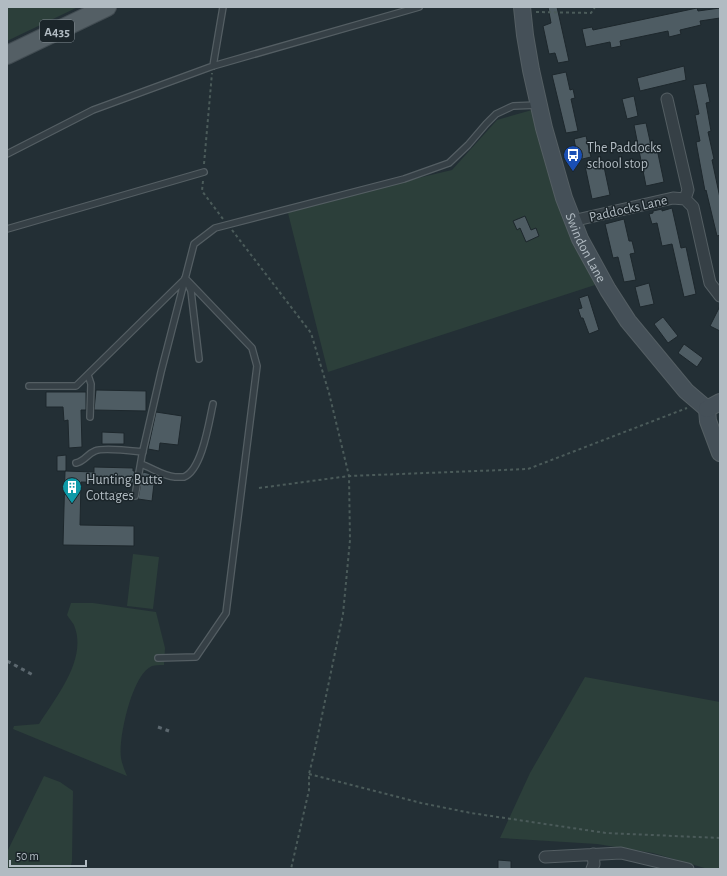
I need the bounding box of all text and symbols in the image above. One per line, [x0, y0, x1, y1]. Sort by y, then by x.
road number: A435 [40, 20, 74, 42]
place label: The Paddocks school stop [587, 141, 661, 171]
bus stop icon: The Paddocks school stop [562, 144, 584, 172]
street label: Paddocks Lane [588, 193, 669, 225]
street label: Swindon Lane [562, 211, 608, 285]
place label: Hunting Butts Cottages [86, 473, 163, 503]
building icon: Hunting Butts Cottages [61, 476, 83, 504]
scale bar [10, 842, 86, 868]
text: 50 m [16, 850, 39, 862]

